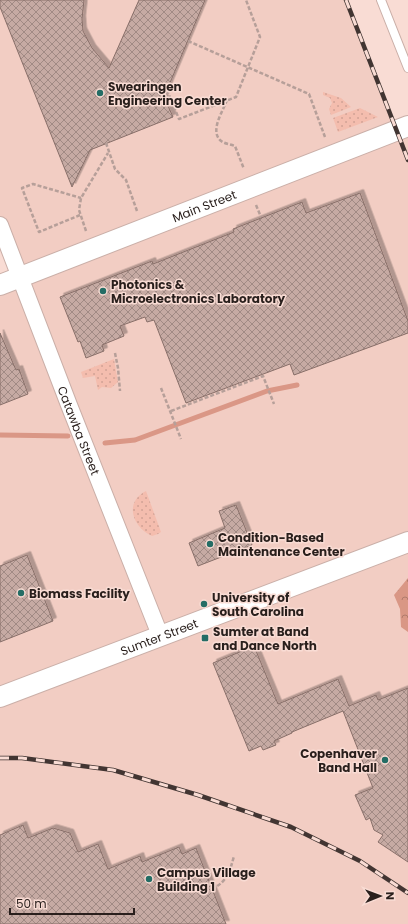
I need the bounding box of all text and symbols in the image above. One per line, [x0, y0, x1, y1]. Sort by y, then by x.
place label: Swearingen Engineering Center [108, 78, 227, 109]
marker: Swearingen Engineering Center [95, 88, 105, 98]
street label: Main Street [170, 185, 239, 226]
place label: Photonics & Microelectronics Laboratory [111, 276, 286, 307]
marker: Photonics & Microelectronics Laboratory [98, 286, 108, 296]
street label: Catawba Street [54, 383, 104, 477]
place label: Condition-Based Maintenance Center [218, 529, 345, 560]
marker: Condition-Based Maintenance Center [205, 539, 215, 549]
place label: Biomass Facility [29, 585, 130, 602]
marker: Biomass Facility [16, 588, 26, 598]
place label: University of South Carolina [212, 589, 304, 620]
marker: University of South Carolina [199, 599, 209, 609]
street label: Sumter Street [118, 614, 200, 659]
place label: Sumter at Band and Dance North [213, 623, 317, 654]
marker: Sumter at Band and Dance North [200, 633, 210, 643]
place label: Copenhaver Band Hall [300, 745, 377, 776]
marker: Copenhaver Band Hall [380, 755, 390, 765]
place label: Campus Village Building 1 [157, 864, 256, 895]
marker: Campus Village Building 1 [144, 874, 154, 884]
north arrow [360, 876, 400, 916]
scale bar [10, 890, 134, 916]
text: N [382, 892, 398, 900]
text: 50 m [16, 895, 47, 912]

